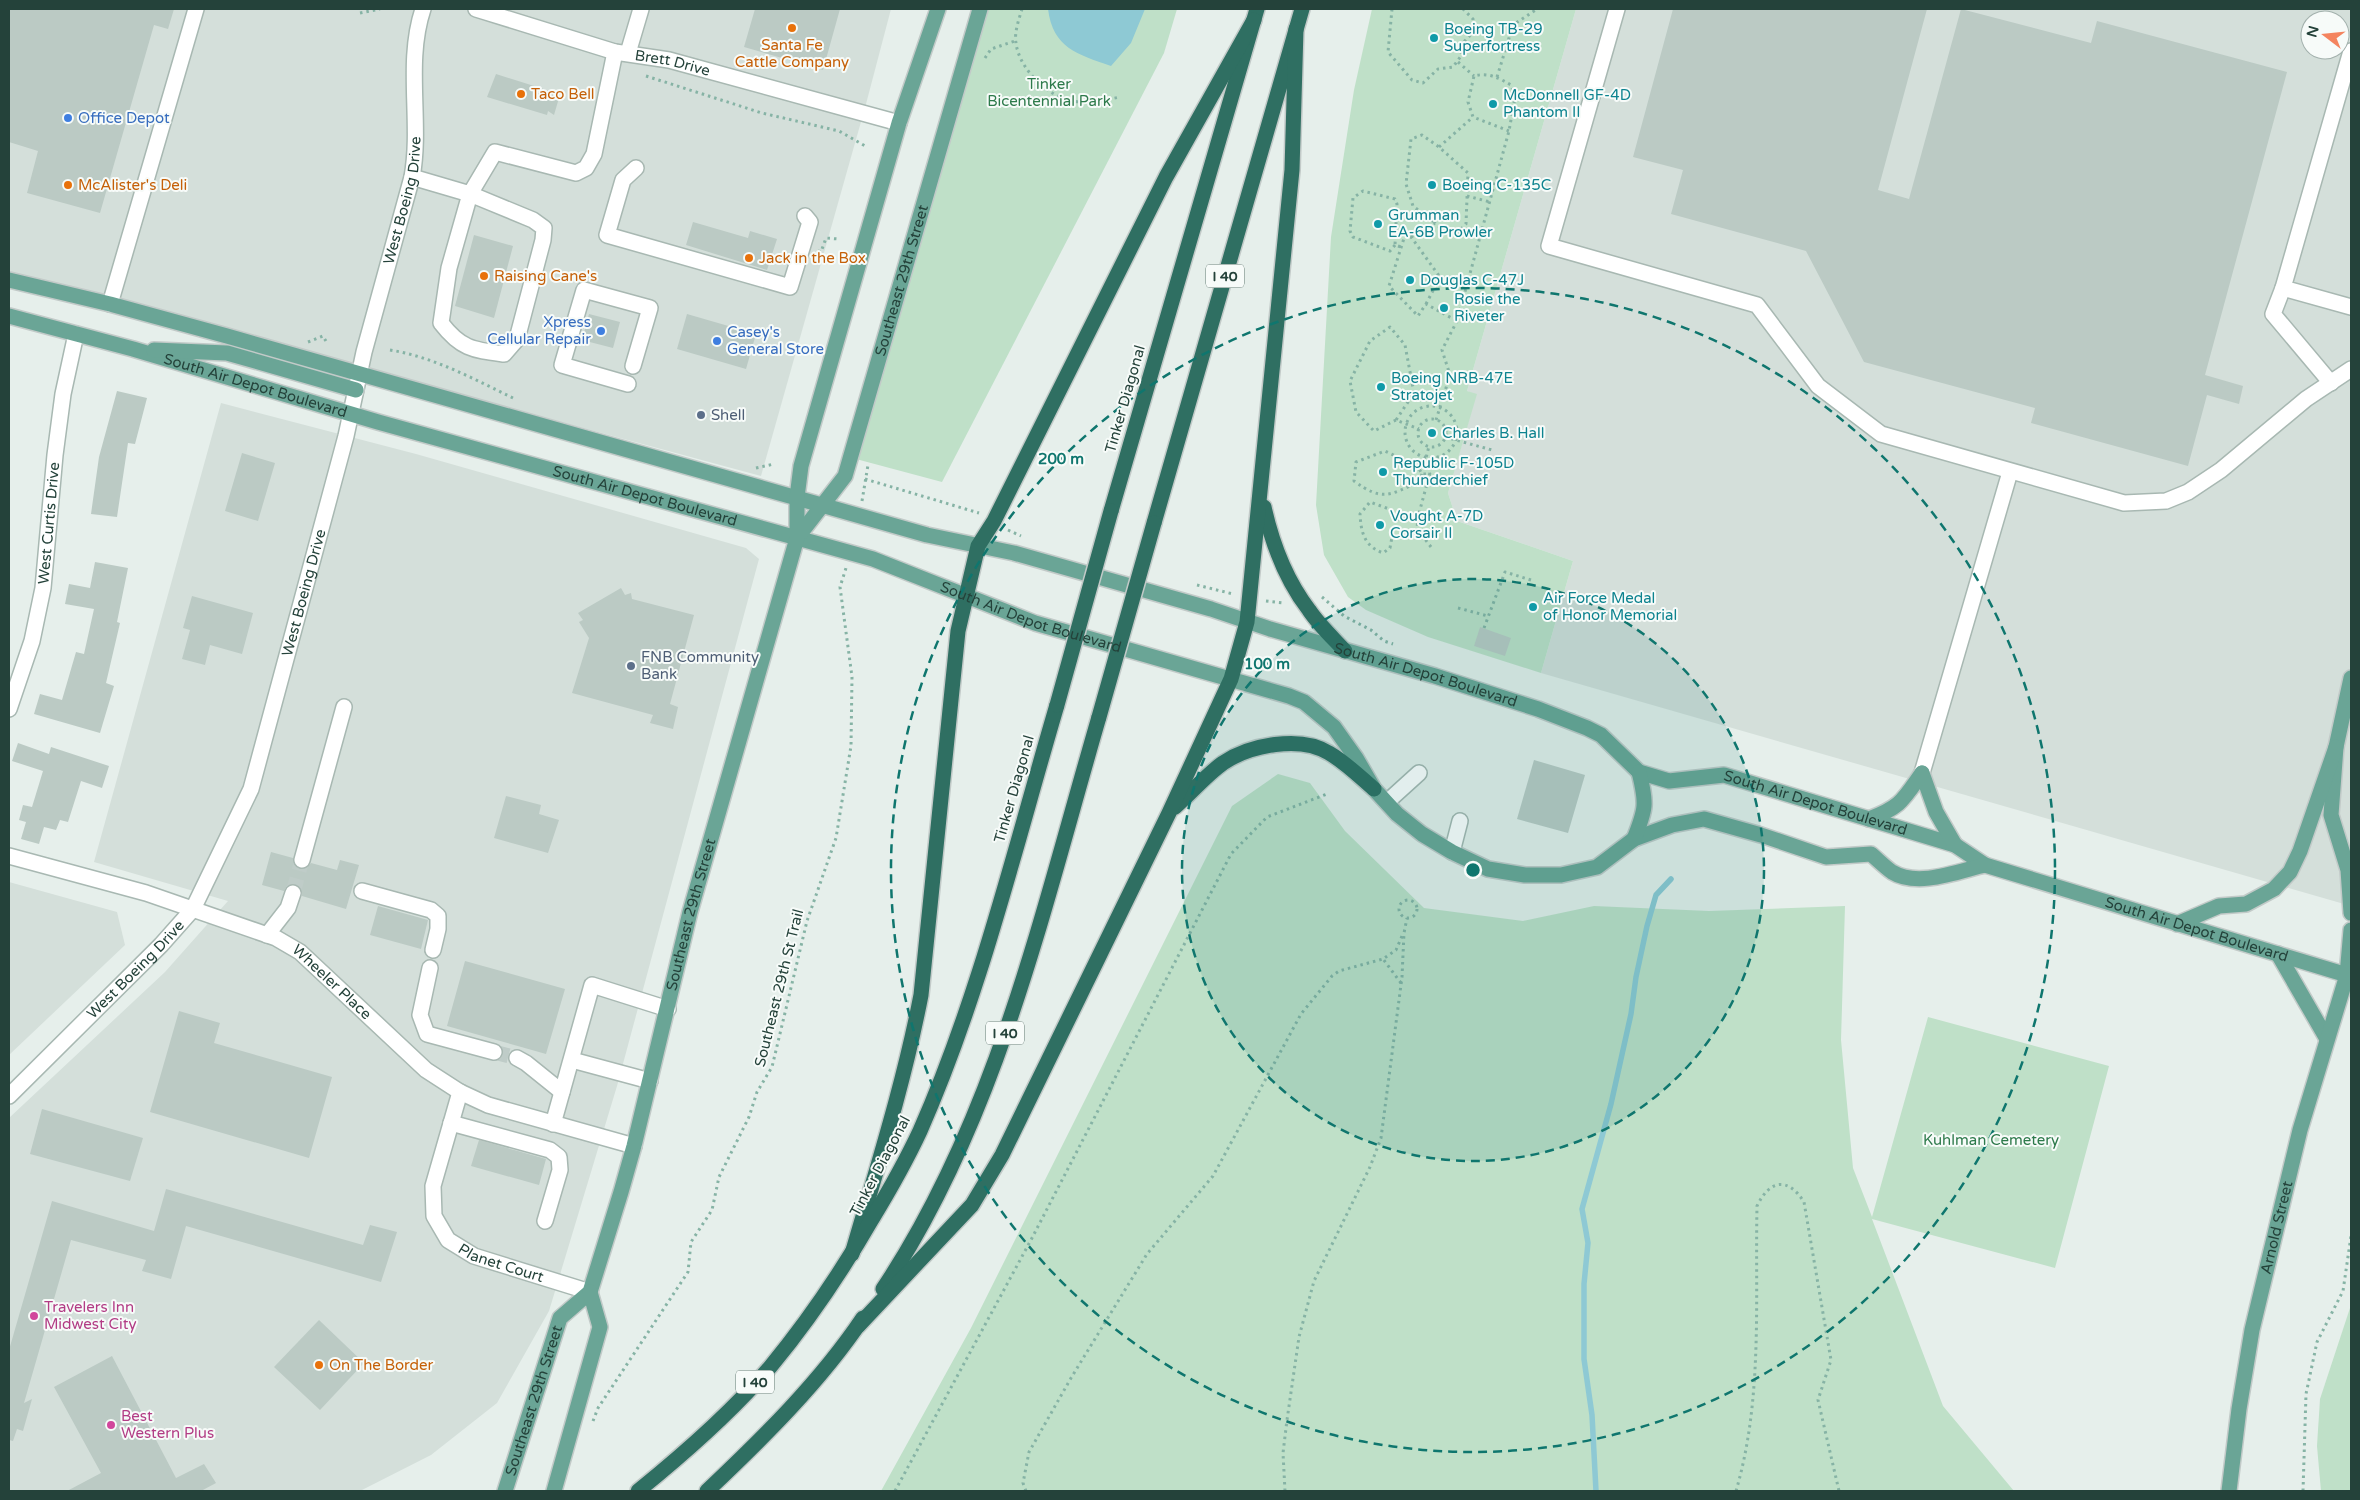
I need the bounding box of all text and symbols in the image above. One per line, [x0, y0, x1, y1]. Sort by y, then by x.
north arrow [2300, 10, 2350, 60]
place label: Boeing TB-29 Superfortress [1444, 20, 1543, 55]
marker: Santa Fe Cattle Company [786, 22, 798, 34]
text: N [2303, 24, 2323, 39]
marker: Boeing TB-29 Superfortress [1428, 32, 1440, 44]
place label: Santa Fe Cattle Company [735, 36, 849, 71]
street label: Brett Drive [634, 46, 712, 80]
park label: Tinker Bicentennial Park [987, 75, 1111, 110]
place label: Taco Bell [531, 85, 595, 103]
place label: McDonnell GF-4D Phantom II [1503, 86, 1631, 121]
marker: Taco Bell [515, 88, 527, 100]
marker: McDonnell GF-4D Phantom II [1487, 98, 1499, 110]
place label: Office Depot [78, 109, 170, 127]
marker: Office Depot [62, 112, 74, 124]
street label: West Boeing Drive [379, 136, 424, 266]
place label: McAlister's Deli [78, 176, 187, 194]
place label: Boeing C-135C [1442, 176, 1551, 194]
marker: McAlister's Deli [62, 179, 74, 191]
marker: Boeing C-135C [1426, 179, 1438, 191]
street label: Southeast 29th Street [871, 202, 932, 358]
place label: Grumman EA-6B Prowler [1388, 206, 1493, 241]
marker: Grumman EA-6B Prowler [1372, 218, 1384, 230]
place label: Jack in the Box [759, 249, 866, 267]
marker: Jack in the Box [743, 252, 755, 264]
road number: I 40 [1206, 264, 1244, 288]
place label: Raising Cane's [494, 267, 597, 285]
marker: Raising Cane's [478, 270, 490, 282]
place label: Douglas C-47J [1420, 271, 1524, 289]
marker: Douglas C-47J [1404, 274, 1416, 286]
place label: Rosie the Riveter [1454, 290, 1520, 325]
marker: Rosie the Riveter [1438, 302, 1450, 314]
place label: Xpress Cellular Repair [487, 313, 591, 348]
place label: Casey's General Store [727, 323, 824, 358]
marker: Xpress Cellular Repair [595, 325, 607, 337]
marker: Casey's General Store [711, 335, 723, 347]
street label: Tinker Diagonal [1101, 343, 1149, 455]
street label: South Air Depot Boulevard [161, 350, 349, 421]
place label: Boeing NRB-47E Stratojet [1391, 369, 1513, 404]
marker: Boeing NRB-47E Stratojet [1375, 381, 1387, 393]
place label: Shell [711, 406, 745, 424]
marker: Shell [695, 409, 707, 421]
place label: Charles B. Hall [1442, 424, 1544, 442]
marker: Charles B. Hall [1426, 427, 1438, 439]
text: 200 m [1038, 450, 1084, 468]
place label: Republic F-105D Thunderchief [1393, 454, 1514, 489]
street label: West Curtis Drive [34, 461, 63, 585]
street label: South Air Depot Boulevard [551, 462, 739, 530]
marker: Republic F-105D Thunderchief [1377, 466, 1389, 478]
place label: Vought A-7D Corsair II [1390, 507, 1483, 542]
marker: Vought A-7D Corsair II [1374, 519, 1386, 531]
street label: West Boeing Drive [278, 527, 330, 658]
street label: South Air Depot Boulevard [938, 578, 1124, 656]
place label: Air Force Medal of Honor Memorial [1543, 589, 1677, 624]
marker: Air Force Medal of Honor Memorial [1527, 601, 1539, 613]
street label: South Air Depot Boulevard [1332, 639, 1520, 711]
place label: FNB Community Bank [641, 648, 759, 683]
text: 100 m [1244, 655, 1290, 673]
marker: FNB Community Bank [625, 660, 637, 672]
street label: Tinker Diagonal [990, 733, 1038, 845]
street label: South Air Depot Boulevard [1722, 766, 1909, 839]
street label: Southeast 29th Street [662, 836, 720, 993]
centre of rings [1464, 861, 1482, 879]
street label: South Air Depot Boulevard [2103, 893, 2290, 966]
street label: Southeast 29th St Trail [751, 907, 807, 1069]
street label: West Boeing Drive [83, 916, 188, 1022]
street label: Wheeler Place [289, 941, 375, 1023]
road number: I 40 [986, 1021, 1024, 1044]
street label: Tinker Diagonal [846, 1113, 914, 1219]
park label: Kuhlman Cemetery [1923, 1131, 2059, 1149]
street label: Arnold Street [2257, 1179, 2297, 1276]
street label: Planet Court [455, 1240, 546, 1286]
place label: Travelers Inn Midwest City [44, 1298, 136, 1333]
marker: Travelers Inn Midwest City [28, 1310, 40, 1322]
street label: Southeast 29th Street [501, 1323, 566, 1478]
place label: On The Border [329, 1356, 434, 1374]
marker: On The Border [313, 1359, 325, 1371]
road number: I 40 [736, 1370, 774, 1394]
place label: Best Western Plus [121, 1407, 214, 1442]
marker: Best Western Plus [105, 1419, 117, 1431]

